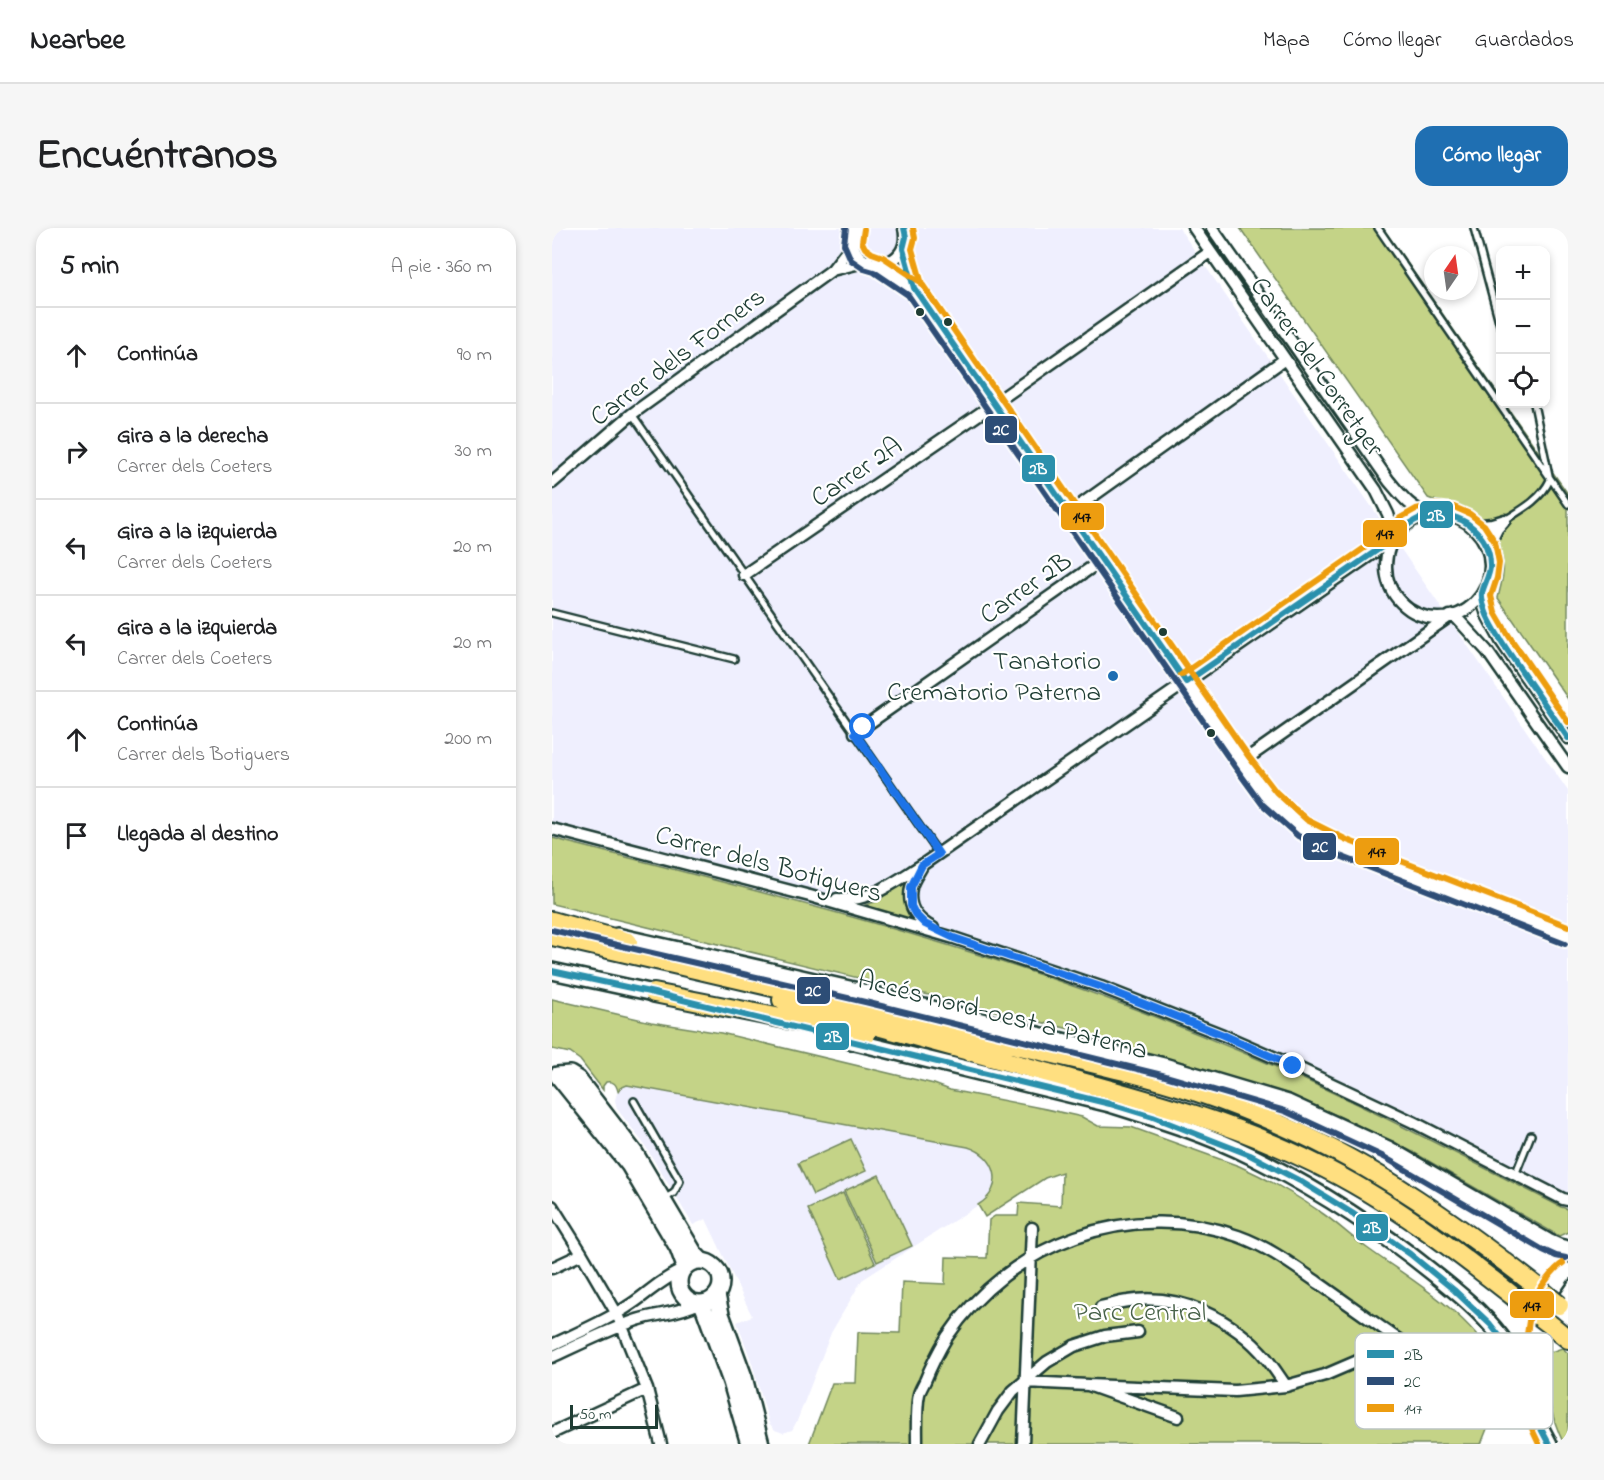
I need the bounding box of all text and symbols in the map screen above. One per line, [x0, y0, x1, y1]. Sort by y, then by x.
text: Nearbee [30, 21, 125, 62]
text: Mapa [1263, 26, 1310, 56]
text: Cómo llegar [1343, 26, 1441, 56]
text: Guardados [1474, 26, 1574, 56]
text: Encuéntranos [36, 126, 278, 187]
button: Cómo llegar [1415, 126, 1568, 186]
north arrow [1424, 246, 1478, 300]
map controls [1496, 246, 1550, 408]
button: + [1496, 246, 1550, 300]
text: 5 min [60, 248, 119, 286]
text: A pie · 360 m [391, 253, 492, 282]
street label: Carrer del Corretger [1239, 270, 1393, 466]
street label: Carrer dels Forners [583, 279, 774, 437]
button: − [1496, 300, 1550, 354]
unlabelled marker [914, 306, 926, 318]
unlabelled marker [942, 316, 954, 328]
icon: ahead [60, 339, 93, 372]
text: Continúa [117, 339, 198, 371]
text: 90 m [457, 341, 492, 370]
button: locate [1496, 354, 1550, 408]
line badge: 2C [984, 415, 1018, 444]
text: 2C [992, 419, 1010, 443]
text: Gira a la derecha [117, 421, 268, 453]
street label: Carrer 2A [804, 428, 911, 518]
icon: right [60, 435, 93, 468]
text: 30 m [455, 437, 492, 466]
text: Carrer dels Coeters [117, 453, 272, 482]
line badge: 2B [1021, 454, 1056, 483]
text: 2B [1028, 458, 1048, 482]
line badge: 2B [1419, 500, 1454, 529]
line badge: 147 [1060, 502, 1105, 531]
text: 2B [1426, 505, 1446, 529]
text: 147 [1073, 506, 1092, 530]
text: Gira a la izquierda [117, 517, 277, 549]
line badge: 147 [1362, 519, 1408, 548]
text: 147 [1376, 523, 1395, 547]
icon: left [60, 531, 93, 564]
text: 20 m [453, 533, 492, 562]
street label: Carrer 2B [972, 543, 1081, 635]
text: Carrer dels Coeters [117, 549, 272, 578]
text: Gira a la izquierda [117, 613, 277, 645]
unlabelled marker [1157, 626, 1169, 638]
icon: left [60, 627, 93, 660]
text: 20 m [453, 629, 492, 658]
place label: Tanatorio Crematorio Paterna [887, 643, 1101, 713]
text: Carrer dels Coeters [117, 645, 272, 674]
marker: Tanatorio Crematorio Paterna [1106, 669, 1120, 683]
text: Continúa [117, 709, 198, 741]
route start [849, 713, 875, 739]
icon: ahead [60, 723, 93, 756]
text: 200 m [444, 725, 492, 754]
unlabelled marker [1205, 727, 1217, 739]
text: Carrer dels Botiguers [117, 741, 290, 770]
street label: Carrer dels Botiguers [651, 816, 886, 914]
icon: arrive [60, 819, 93, 852]
text: Llegada al destino [117, 819, 278, 851]
line badge: 2C [1302, 832, 1337, 861]
text: 2C [1311, 836, 1329, 860]
line badge: 147 [1354, 837, 1400, 866]
text: 147 [1368, 841, 1387, 865]
street label: Accés nord-oest a Paterna [853, 962, 1151, 1071]
line badge: 2C [796, 976, 831, 1005]
text: 2C [804, 980, 822, 1004]
line badge: 2B [815, 1022, 850, 1051]
text: 2B [823, 1026, 843, 1050]
route end [1279, 1052, 1305, 1078]
line badge: 2B [1355, 1213, 1389, 1242]
text: 2B [1362, 1217, 1382, 1241]
line badge: 147 [1509, 1290, 1555, 1319]
park label: Parc Central [1074, 1294, 1206, 1333]
text: 147 [1523, 1295, 1542, 1319]
legend [1355, 1333, 1553, 1429]
text: 2B [1404, 1344, 1423, 1368]
text: 2C [1404, 1371, 1421, 1395]
text: 147 [1404, 1398, 1423, 1422]
scale bar [570, 1402, 658, 1430]
text: 50 m [579, 1403, 611, 1427]

